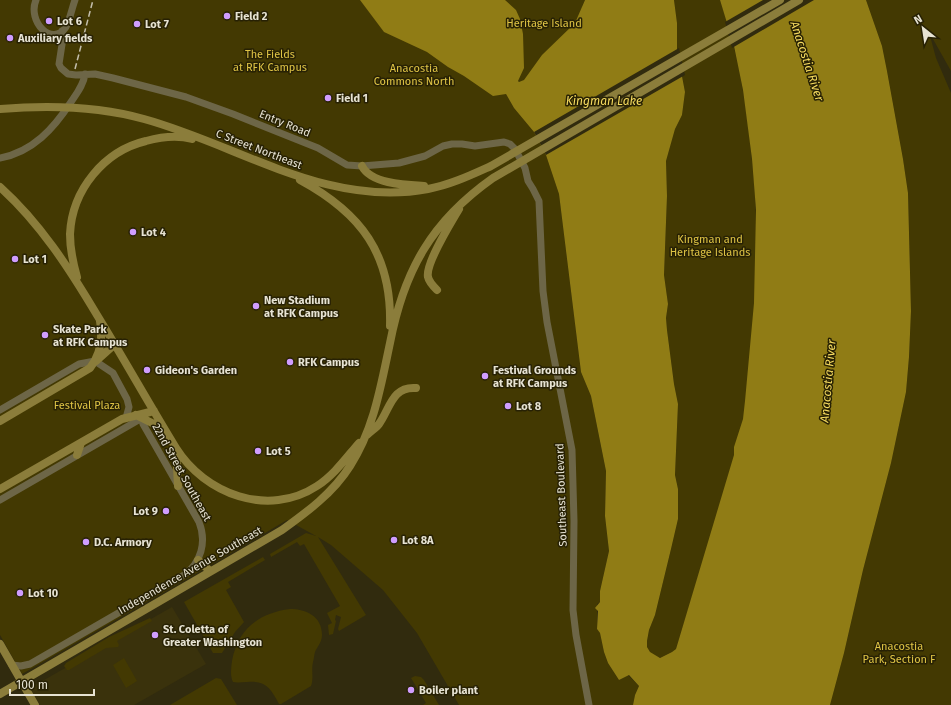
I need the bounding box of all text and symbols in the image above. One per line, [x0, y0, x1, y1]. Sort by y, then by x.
north arrow [903, 8, 943, 48]
place label: Field 2 [235, 10, 268, 23]
marker: Field 2 [222, 11, 232, 21]
text: N [912, 12, 925, 27]
place label: Lot 6 [57, 15, 82, 28]
marker: Lot 6 [44, 16, 54, 26]
park label: Heritage Island [506, 17, 582, 30]
place label: Lot 7 [145, 18, 169, 31]
water label: Anacostia River [787, 18, 827, 103]
marker: Lot 7 [132, 19, 142, 29]
place label: Auxiliary fields [17, 32, 93, 45]
marker: Auxiliary fields [5, 33, 15, 43]
park label: The Fields at RFK Campus [233, 48, 307, 74]
park label: Anacostia Commons North [374, 62, 454, 88]
place label: Field 1 [336, 92, 368, 105]
marker: Field 1 [323, 93, 333, 103]
water label: Kingman Lake [566, 94, 642, 108]
street label: Entry Road [257, 107, 312, 140]
street label: C Street Northeast [214, 127, 304, 172]
place label: Lot 4 [141, 226, 166, 239]
marker: Lot 4 [128, 227, 138, 237]
park label: Kingman and Heritage Islands [670, 233, 750, 259]
place label: Lot 1 [23, 253, 47, 266]
marker: Lot 1 [10, 254, 20, 264]
place label: New Stadium at RFK Campus [264, 294, 339, 320]
marker: New Stadium at RFK Campus [251, 301, 261, 311]
place label: Skate Park at RFK Campus [53, 323, 128, 349]
marker: Skate Park at RFK Campus [40, 330, 50, 340]
water label: Anacostia River [817, 339, 839, 424]
place label: RFK Campus [298, 356, 360, 369]
marker: RFK Campus [285, 357, 295, 367]
place label: Gideon's Garden [155, 364, 237, 377]
place label: Festival Grounds at RFK Campus [493, 364, 577, 390]
marker: Gideon's Garden [142, 365, 152, 375]
marker: Festival Grounds at RFK Campus [480, 371, 490, 381]
park label: Festival Plaza [54, 399, 120, 412]
place label: Lot 8 [516, 400, 542, 413]
marker: Lot 8 [503, 401, 513, 411]
street label: 22nd Street Southeast [149, 421, 214, 523]
street label: Southeast Boulevard [553, 443, 570, 547]
place label: Lot 5 [266, 445, 291, 458]
marker: Lot 5 [253, 446, 263, 456]
place label: Lot 9 [133, 505, 158, 518]
marker: Lot 9 [161, 506, 171, 516]
street label: Independence Avenue Southeast [116, 524, 264, 617]
place label: Lot 8A [402, 534, 434, 547]
marker: Lot 8A [389, 535, 399, 545]
place label: D.C. Armory [94, 536, 152, 549]
marker: D.C. Armory [81, 537, 91, 547]
place label: Lot 10 [28, 587, 59, 600]
marker: Lot 10 [15, 588, 25, 598]
place label: St. Coletta of Greater Washington [163, 623, 262, 649]
marker: St. Coletta of Greater Washington [150, 630, 160, 640]
park label: Anacostia Park, Section F [863, 640, 936, 666]
scale bar [10, 671, 94, 697]
text: 100 m [16, 678, 48, 692]
place label: Boiler plant [419, 684, 479, 697]
marker: Boiler plant [406, 685, 416, 695]

